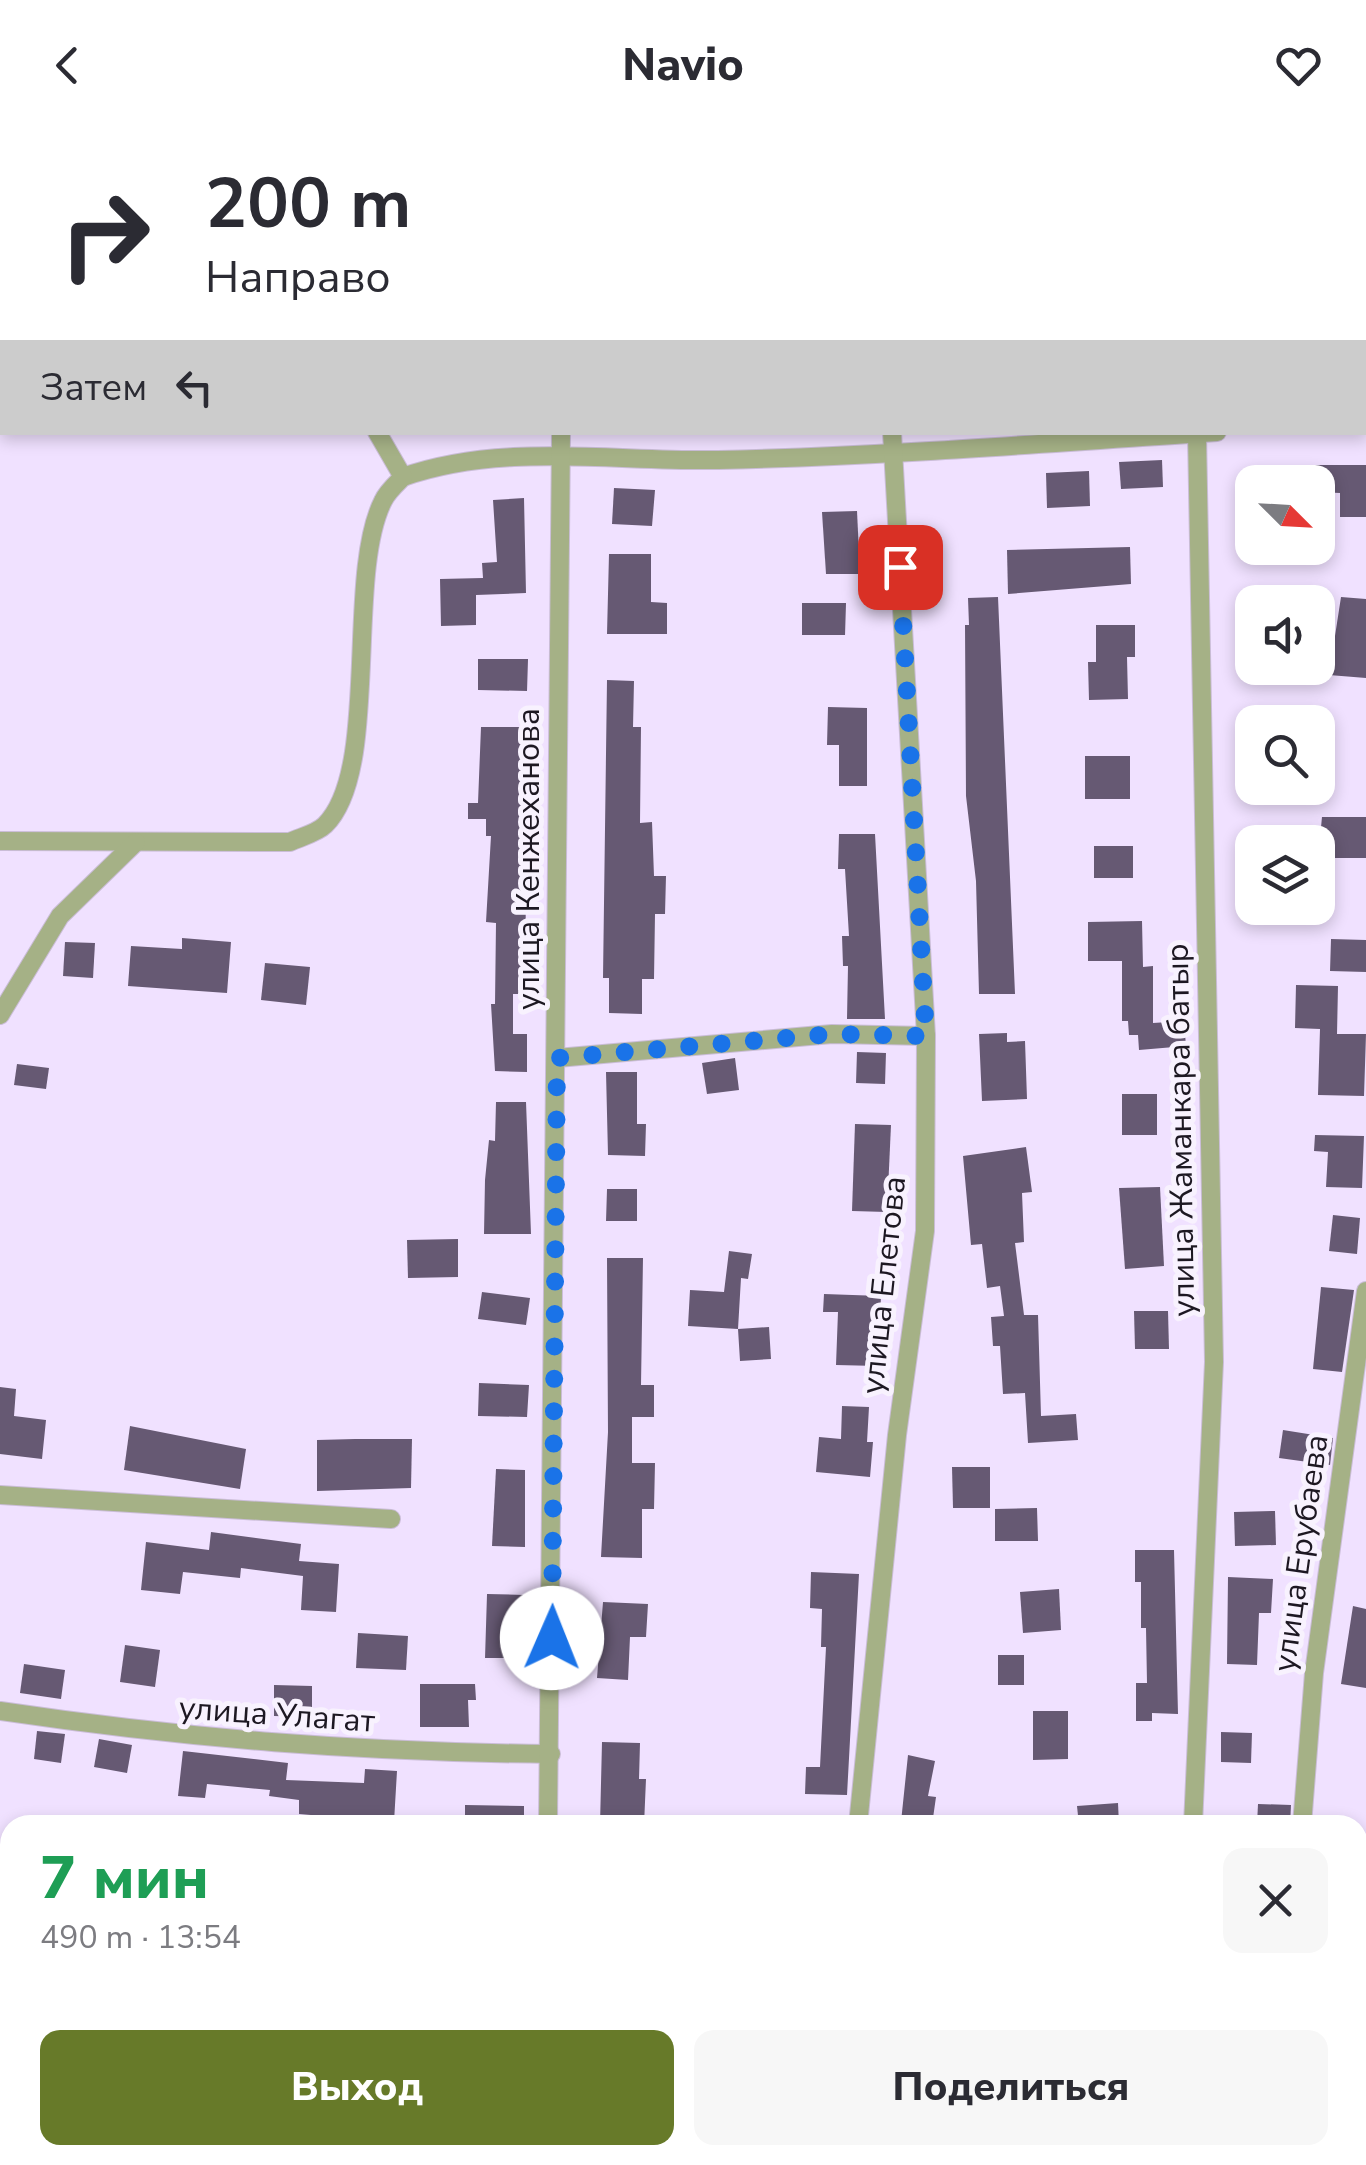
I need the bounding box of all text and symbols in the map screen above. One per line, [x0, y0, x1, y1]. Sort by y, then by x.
text: Navio [622, 35, 744, 96]
icon: back [40, 38, 95, 93]
icon: heart [1271, 38, 1326, 93]
text: 200 m [205, 156, 411, 252]
icon: right [40, 170, 170, 300]
text: Направо [205, 247, 391, 308]
icon: left [167, 360, 222, 415]
text: Затем [40, 362, 147, 413]
north arrow [1235, 465, 1335, 565]
map controls [1235, 465, 1335, 925]
pin [858, 525, 943, 610]
icon: arrive [873, 540, 928, 595]
button: sound [1235, 585, 1335, 685]
button: search [1235, 705, 1335, 805]
street label: улица Кенжеханова [507, 708, 550, 1010]
button: layers [1235, 825, 1335, 925]
street label: улица Жаманкара батыр [1156, 943, 1205, 1317]
street label: улица Елетова [851, 1174, 916, 1396]
street label: улица Ерубаева [1263, 1432, 1338, 1674]
position arrow [500, 1586, 604, 1690]
street label: улица Улагат [177, 1686, 377, 1743]
text: 7 мин [40, 1837, 209, 1919]
button: close [1223, 1848, 1328, 1953]
text: 490 m · 13:54 [40, 1916, 241, 1959]
button: Выход [40, 2030, 674, 2145]
button: Поделиться [694, 2030, 1328, 2145]

